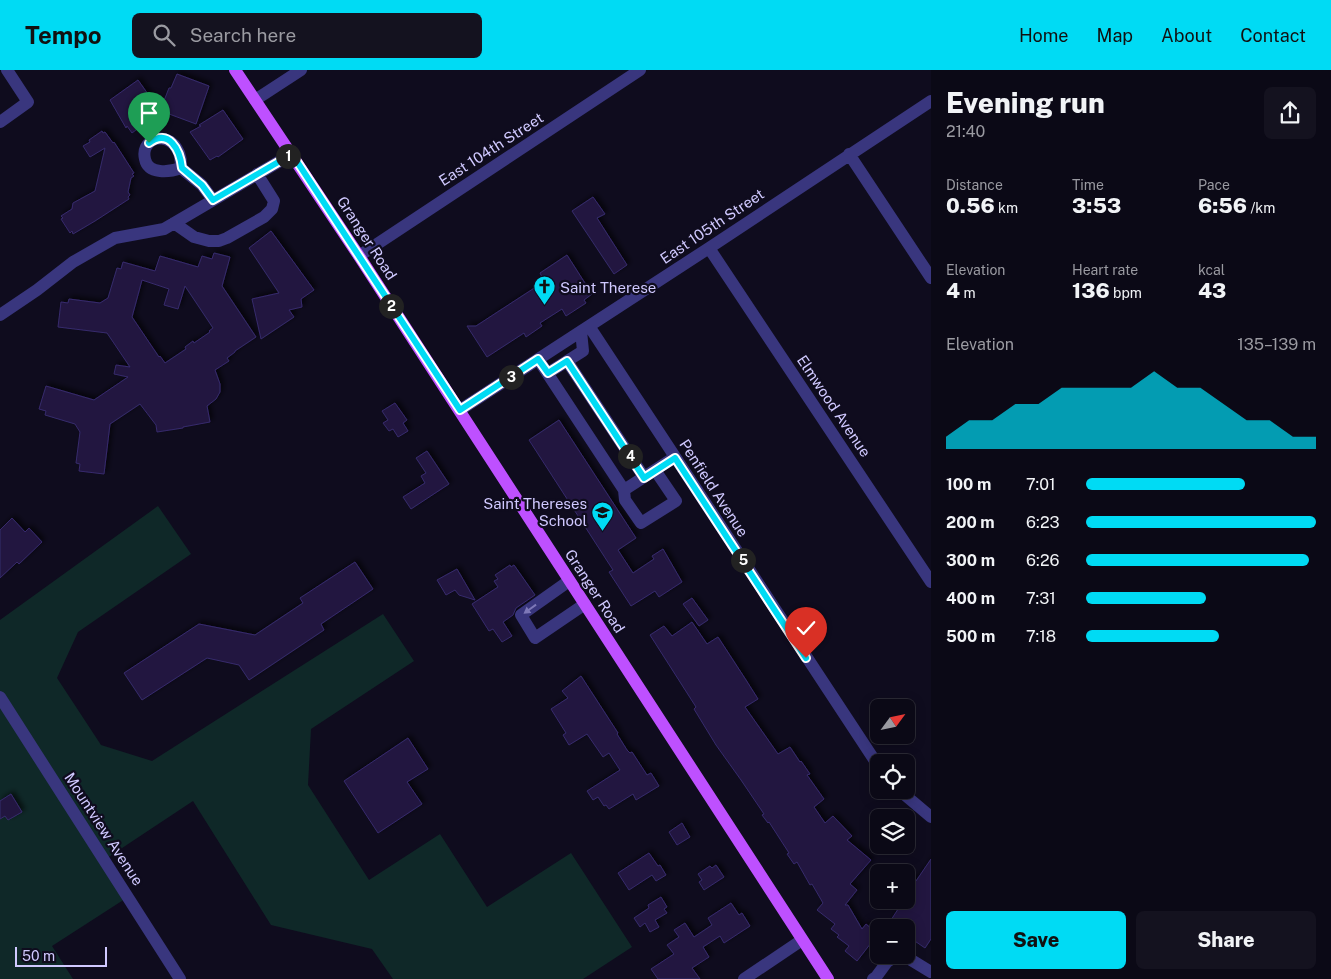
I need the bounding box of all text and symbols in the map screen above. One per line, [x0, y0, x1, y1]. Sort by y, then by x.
search box [132, 13, 482, 58]
text: Tempo [25, 21, 102, 49]
icon: search [150, 21, 178, 49]
text: Search here [190, 24, 296, 46]
text: Home [1019, 25, 1069, 46]
text: Map [1097, 25, 1133, 46]
text: About [1161, 25, 1212, 46]
text: Contact [1240, 25, 1306, 46]
text: Evening run [946, 86, 1105, 119]
button: share [1264, 87, 1316, 139]
pin [128, 92, 170, 143]
icon: arrive [135, 99, 163, 127]
street label: East 104th Street [436, 109, 546, 189]
text: 21:40 [946, 122, 985, 141]
pin: 1 [276, 144, 300, 168]
text: 1 [286, 148, 292, 164]
text: Distance [946, 177, 1003, 193]
text: Time [1072, 177, 1104, 193]
text: Pace [1198, 177, 1230, 193]
street label: East 105th Street [657, 185, 767, 267]
street label: Granger Road [334, 193, 400, 283]
text: 0.56 [946, 193, 995, 218]
text: 3:53 [1072, 193, 1121, 218]
text: 6:56 [1198, 193, 1247, 218]
text: km [995, 200, 1018, 216]
text: /km [1247, 200, 1275, 216]
text: Elevation [946, 262, 1005, 278]
text: Heart rate [1072, 262, 1138, 278]
text: kcal [1198, 262, 1225, 278]
church icon: Saint Therese [532, 275, 556, 306]
text: 4 [946, 278, 960, 303]
text: 136 [1072, 278, 1110, 303]
text: 43 [1198, 278, 1226, 303]
place label: Saint Therese [560, 279, 656, 296]
text: m [960, 285, 976, 301]
text: bpm [1110, 285, 1142, 301]
pin: 2 [378, 294, 404, 318]
text: 2 [387, 298, 396, 314]
text: Elevation [946, 335, 1014, 354]
text: 135–139 m [1237, 335, 1316, 354]
street label: Elmwood Avenue [794, 352, 874, 460]
pin: 3 [498, 364, 524, 390]
text: 3 [507, 369, 516, 385]
street label: Penfield Avenue [676, 436, 752, 540]
pin: 4 [618, 444, 642, 468]
text: 4 [626, 448, 635, 464]
text: 100 m [946, 475, 991, 494]
text: 7:01 [1026, 475, 1056, 494]
place label: Saint Thereses School [483, 495, 587, 529]
school or university icon: Saint Thereses School [591, 500, 615, 531]
text: 200 m [946, 513, 995, 532]
text: 6:23 [1026, 513, 1060, 532]
street label: Granger Road [562, 546, 628, 636]
pin: 5 [730, 548, 756, 572]
text: 300 m [946, 551, 995, 570]
text: 6:26 [1026, 551, 1059, 570]
text: 5 [739, 552, 748, 568]
text: 400 m [946, 589, 995, 608]
text: 7:31 [1026, 589, 1056, 608]
one-way arrow [523, 604, 536, 614]
pin [785, 607, 827, 658]
icon: check [792, 614, 820, 642]
text: 500 m [946, 627, 995, 646]
text: 7:18 [1026, 627, 1056, 646]
north arrow [870, 699, 915, 744]
map controls [870, 699, 915, 964]
button: locate [870, 754, 915, 799]
street label: Mountview Avenue [61, 769, 147, 889]
button: layers [870, 809, 915, 854]
button: + [870, 864, 915, 909]
button: Save [946, 911, 1126, 969]
button: Share [1136, 911, 1316, 969]
button: − [870, 919, 915, 964]
scale bar [15, 944, 108, 967]
text: 50 m [22, 948, 55, 964]

